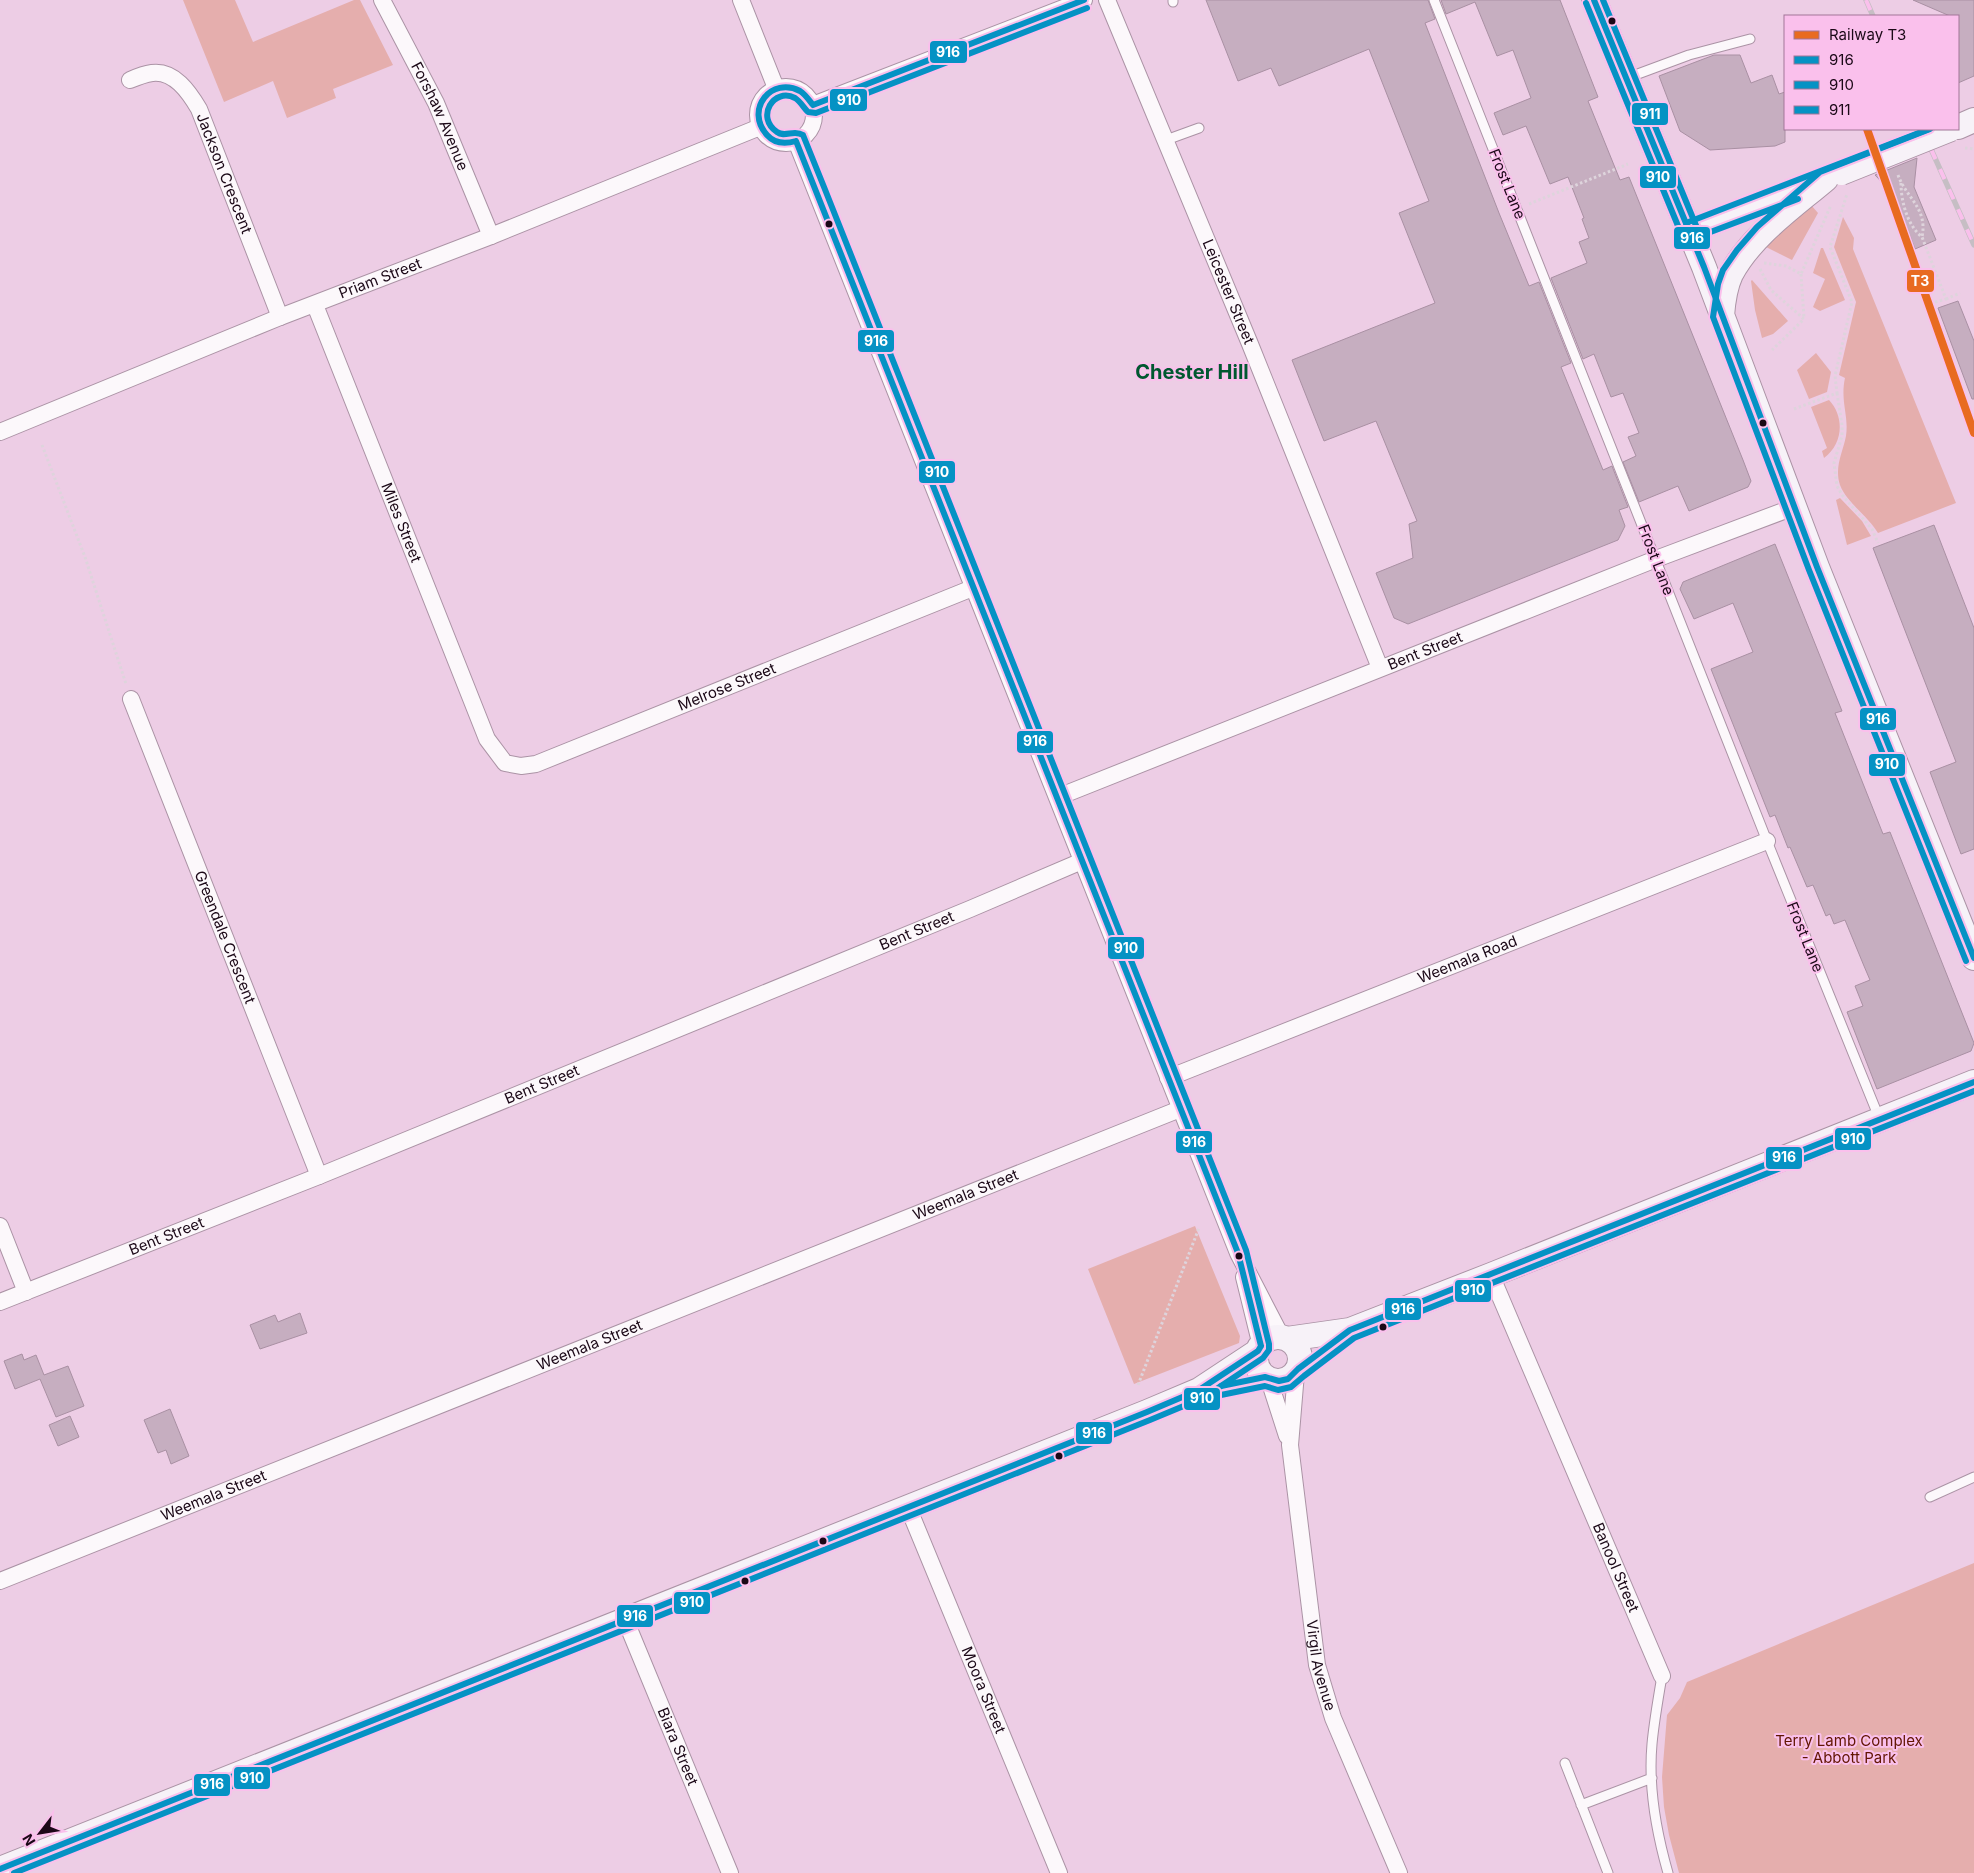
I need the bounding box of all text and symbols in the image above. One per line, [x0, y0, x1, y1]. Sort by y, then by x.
legend [1784, 15, 1959, 130]
unlabelled marker [1607, 16, 1617, 26]
text: Railway T3 [1829, 25, 1906, 44]
line badge: 916 [929, 40, 968, 64]
text: 916 [936, 43, 960, 60]
text: 916 [1829, 50, 1854, 69]
street label: Forshaw Avenue [407, 59, 473, 173]
text: 910 [1829, 75, 1854, 94]
line badge: 910 [829, 88, 868, 112]
text: 910 [837, 91, 861, 108]
text: 911 [1829, 100, 1851, 119]
line badge: 911 [1631, 102, 1669, 126]
text: 911 [1639, 105, 1661, 122]
street label: Jackson Crescent [192, 110, 257, 236]
street label: Frost Lane [1485, 146, 1530, 222]
line badge: 910 [1639, 165, 1677, 189]
text: 910 [1646, 168, 1670, 185]
unlabelled marker [824, 219, 834, 229]
line badge: 916 [1673, 226, 1711, 250]
text: 916 [1680, 229, 1704, 246]
street label: Leicester Street [1199, 236, 1259, 347]
street label: Priam Street [336, 254, 424, 303]
line badge: T3 [1906, 269, 1935, 293]
text: T3 [1911, 272, 1929, 289]
line badge: 916 [857, 329, 895, 353]
text: 916 [864, 332, 888, 349]
district label: Chester Hill [1135, 360, 1249, 384]
unlabelled marker [1758, 418, 1768, 428]
line badge: 910 [918, 460, 956, 484]
text: 910 [925, 463, 949, 480]
street label: Miles Street [377, 480, 426, 565]
street label: Frost Lane [1634, 522, 1679, 598]
street label: Bent Street [1385, 627, 1465, 674]
street label: Melrose Street [675, 658, 778, 715]
line badge: 916 [1859, 707, 1897, 731]
text: 916 [1866, 710, 1890, 727]
line badge: 916 [1016, 730, 1054, 754]
text: 916 [1023, 732, 1047, 749]
line badge: 910 [1868, 753, 1906, 777]
text: 910 [1875, 755, 1899, 772]
street label: Greendale Crescent [191, 868, 260, 1006]
street label: Frost Lane [1783, 899, 1828, 975]
street label: Bent Street [876, 907, 957, 954]
street label: Weemala Road [1415, 931, 1520, 987]
line badge: 910 [1107, 936, 1145, 960]
text: 910 [1114, 939, 1138, 956]
street label: Bent Street [502, 1060, 582, 1108]
line badge: 910 [1834, 1127, 1872, 1151]
line badge: 916 [1175, 1130, 1213, 1154]
text: 910 [1841, 1130, 1865, 1147]
text: 916 [1182, 1133, 1206, 1150]
line badge: 916 [1765, 1146, 1803, 1170]
text: 916 [1772, 1148, 1796, 1165]
street label: Weemala Street [910, 1165, 1021, 1224]
street label: Bent Street [126, 1212, 207, 1259]
unlabelled marker [1234, 1251, 1244, 1261]
line badge: 910 [1454, 1279, 1492, 1303]
text: 910 [1461, 1281, 1485, 1298]
line badge: 916 [1384, 1297, 1422, 1321]
text: 916 [1391, 1300, 1415, 1317]
street label: Weemala Street [534, 1315, 645, 1374]
unlabelled marker [1378, 1322, 1388, 1332]
line badge: 910 [1183, 1387, 1221, 1411]
text: 910 [1190, 1389, 1214, 1406]
line badge: 916 [1075, 1421, 1113, 1445]
text: 916 [1082, 1424, 1106, 1441]
unlabelled marker [1054, 1451, 1064, 1461]
street label: Weemala Street [158, 1466, 269, 1525]
street label: Banool Street [1589, 1520, 1644, 1615]
unlabelled marker [818, 1536, 828, 1546]
unlabelled marker [740, 1576, 750, 1586]
line badge: 910 [673, 1591, 711, 1615]
text: 910 [680, 1593, 704, 1610]
line badge: 916 [616, 1604, 654, 1628]
text: 916 [623, 1607, 647, 1624]
street label: Virgil Avenue [1303, 1619, 1340, 1713]
street label: Moora Street [958, 1644, 1010, 1736]
street label: Biara Street [654, 1705, 703, 1788]
park label: Terry Lamb Complex - Abbott Park [1775, 1731, 1923, 1767]
line badge: 910 [233, 1766, 271, 1790]
text: 910 [240, 1769, 264, 1786]
line badge: 916 [193, 1773, 231, 1797]
text: 916 [200, 1775, 224, 1792]
north arrow [15, 1808, 65, 1858]
text: N [18, 1831, 38, 1849]

